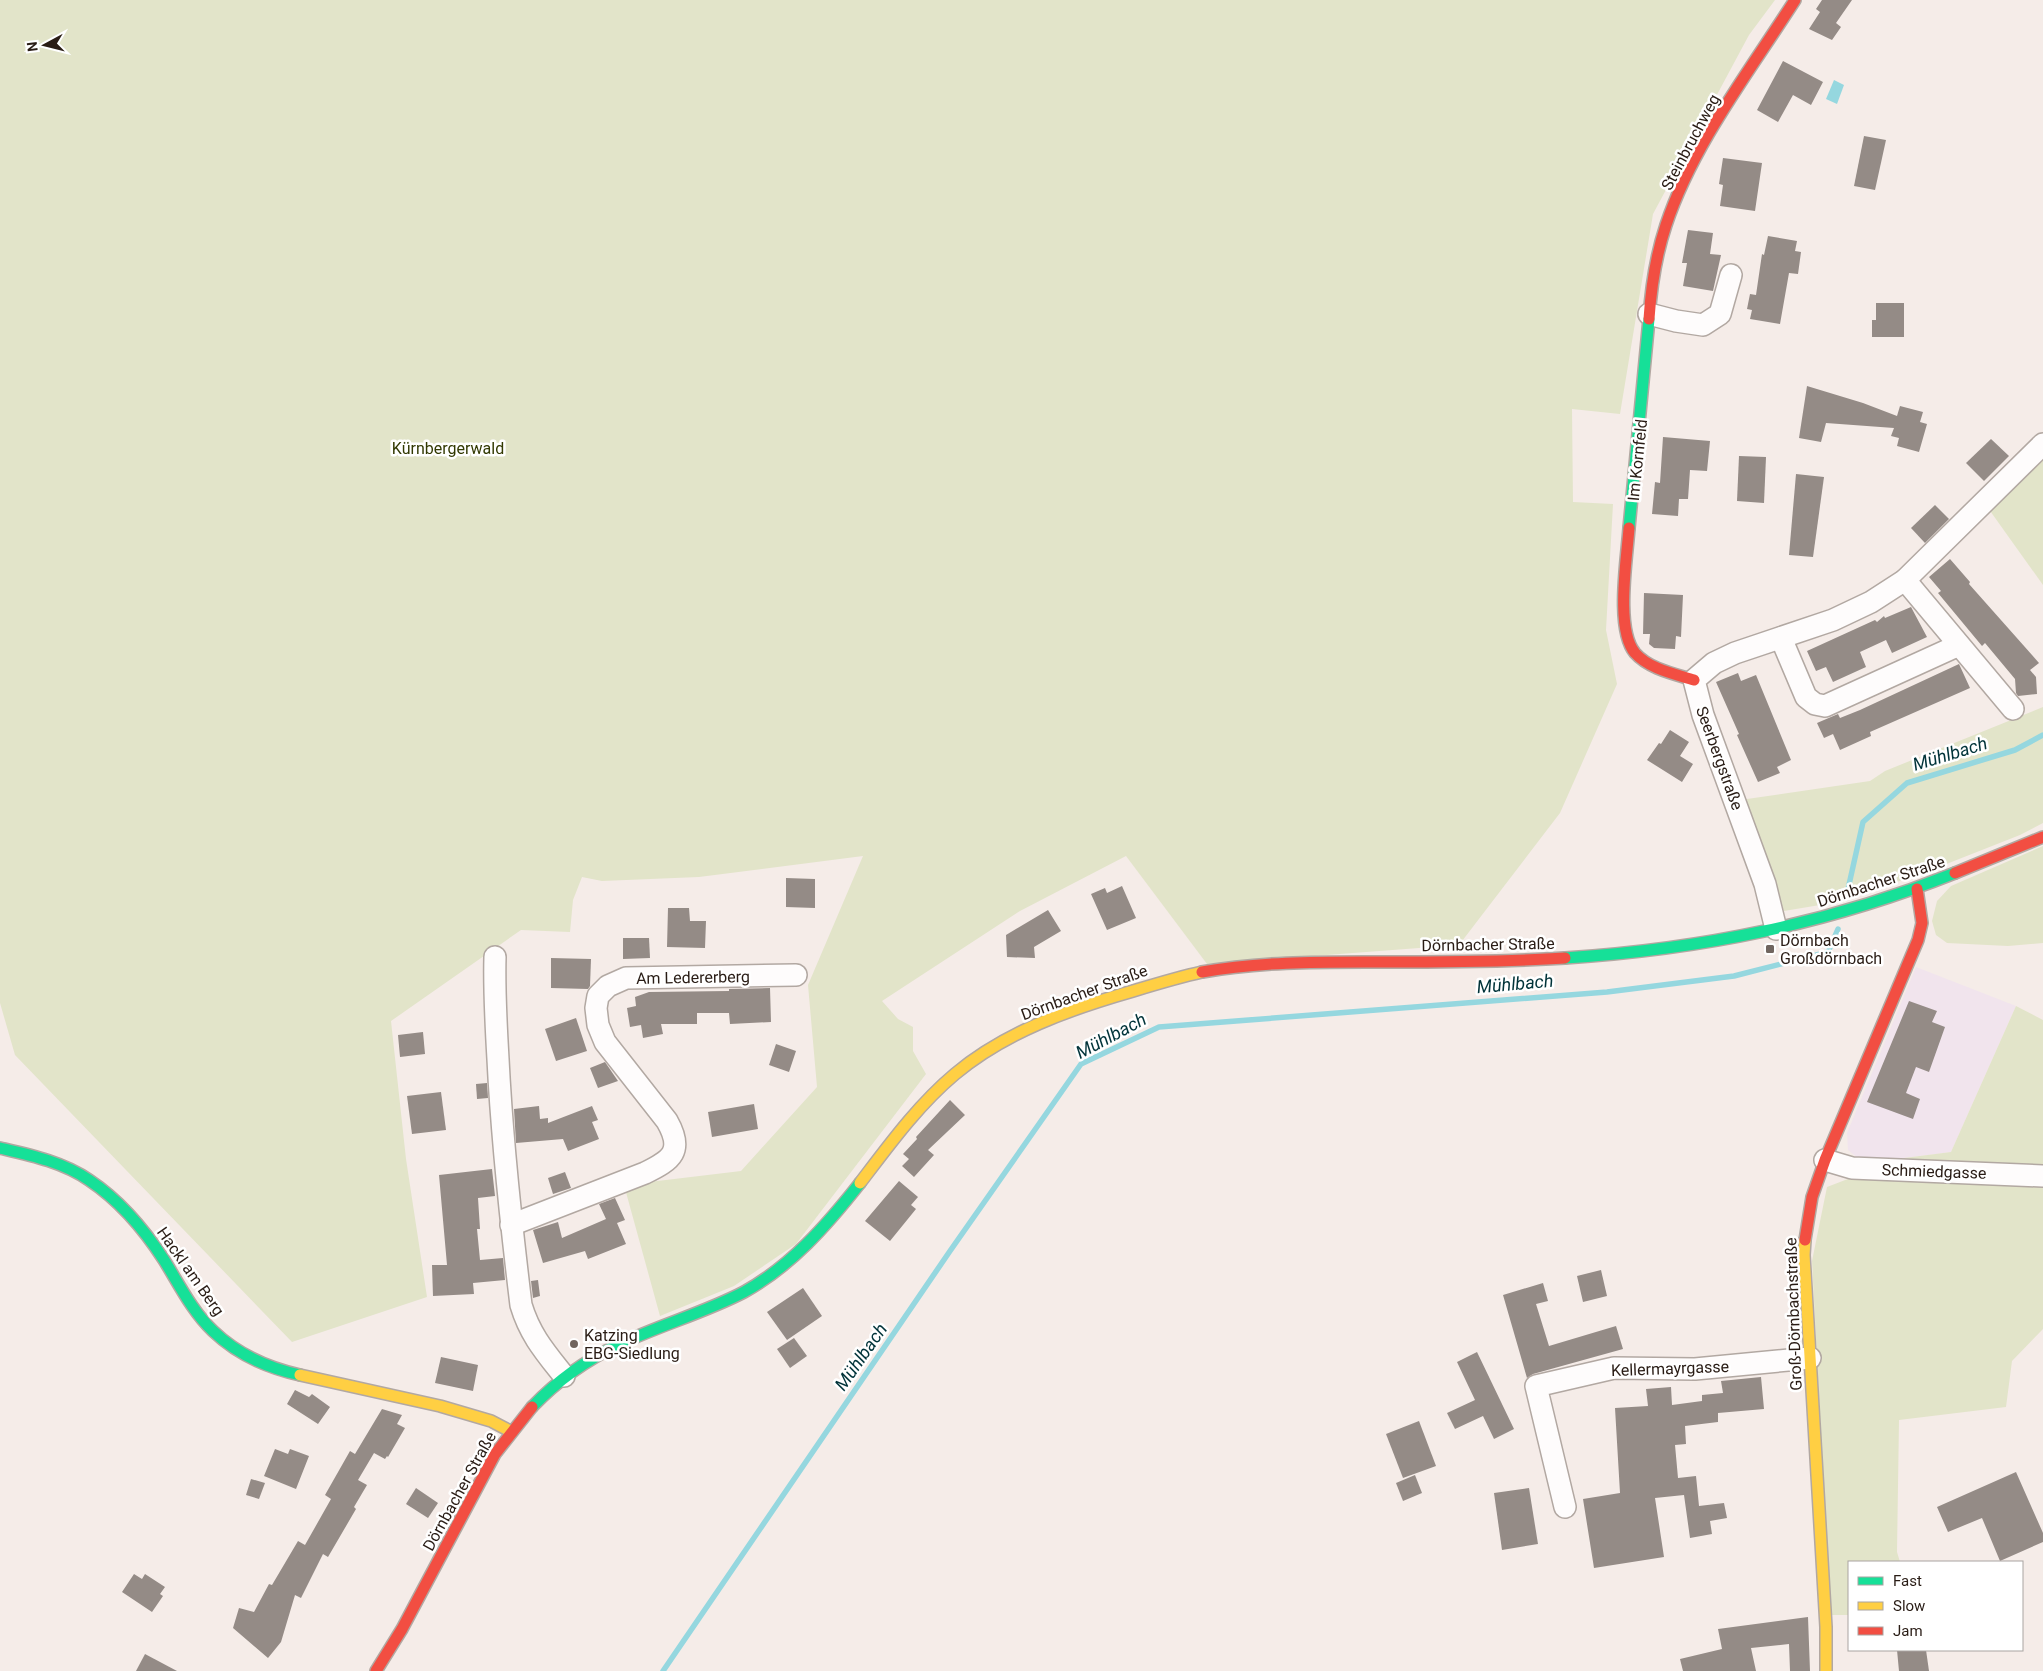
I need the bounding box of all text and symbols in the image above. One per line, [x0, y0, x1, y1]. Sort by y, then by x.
north arrow [20, 20, 70, 70]
text: N [24, 41, 41, 52]
street label: Steinbruchweg [1657, 91, 1724, 193]
street label: Im Kornfeld [1624, 418, 1651, 502]
park label: Kürnbergerwald [392, 439, 504, 458]
street label: Seerbergstraße [1692, 704, 1747, 813]
water label: Mühlbach [1910, 732, 1990, 775]
street label: Dörnbacher Straße [1815, 852, 1947, 911]
place label: Dörnbach Großdörnbach [1780, 931, 1882, 968]
street label: Dörnbacher Straße [1421, 934, 1555, 955]
marker: Dörnbach Großdörnbach [1764, 943, 1776, 955]
street label: Dörnbacher Straße [1018, 961, 1150, 1024]
street label: Am Ledererberg [636, 967, 750, 988]
water label: Mühlbach [1476, 970, 1554, 997]
water label: Mühlbach [1072, 1008, 1150, 1063]
street label: Schmiedgasse [1881, 1160, 1987, 1183]
street label: Hackl am Berg [153, 1223, 228, 1319]
street label: Groß-Dörnbachstraße [1781, 1237, 1806, 1391]
water label: Mühlbach [830, 1319, 891, 1394]
place label: Katzing EBG-Siedlung [584, 1326, 680, 1363]
marker: Katzing EBG-Siedlung [568, 1338, 580, 1350]
street label: Kellermayrgasse [1611, 1357, 1729, 1380]
street label: Dörnbacher Straße [419, 1428, 500, 1554]
legend [1848, 1561, 2023, 1651]
text: Fast [1893, 1572, 1922, 1590]
text: Slow [1893, 1597, 1925, 1615]
text: Jam [1893, 1622, 1923, 1640]

